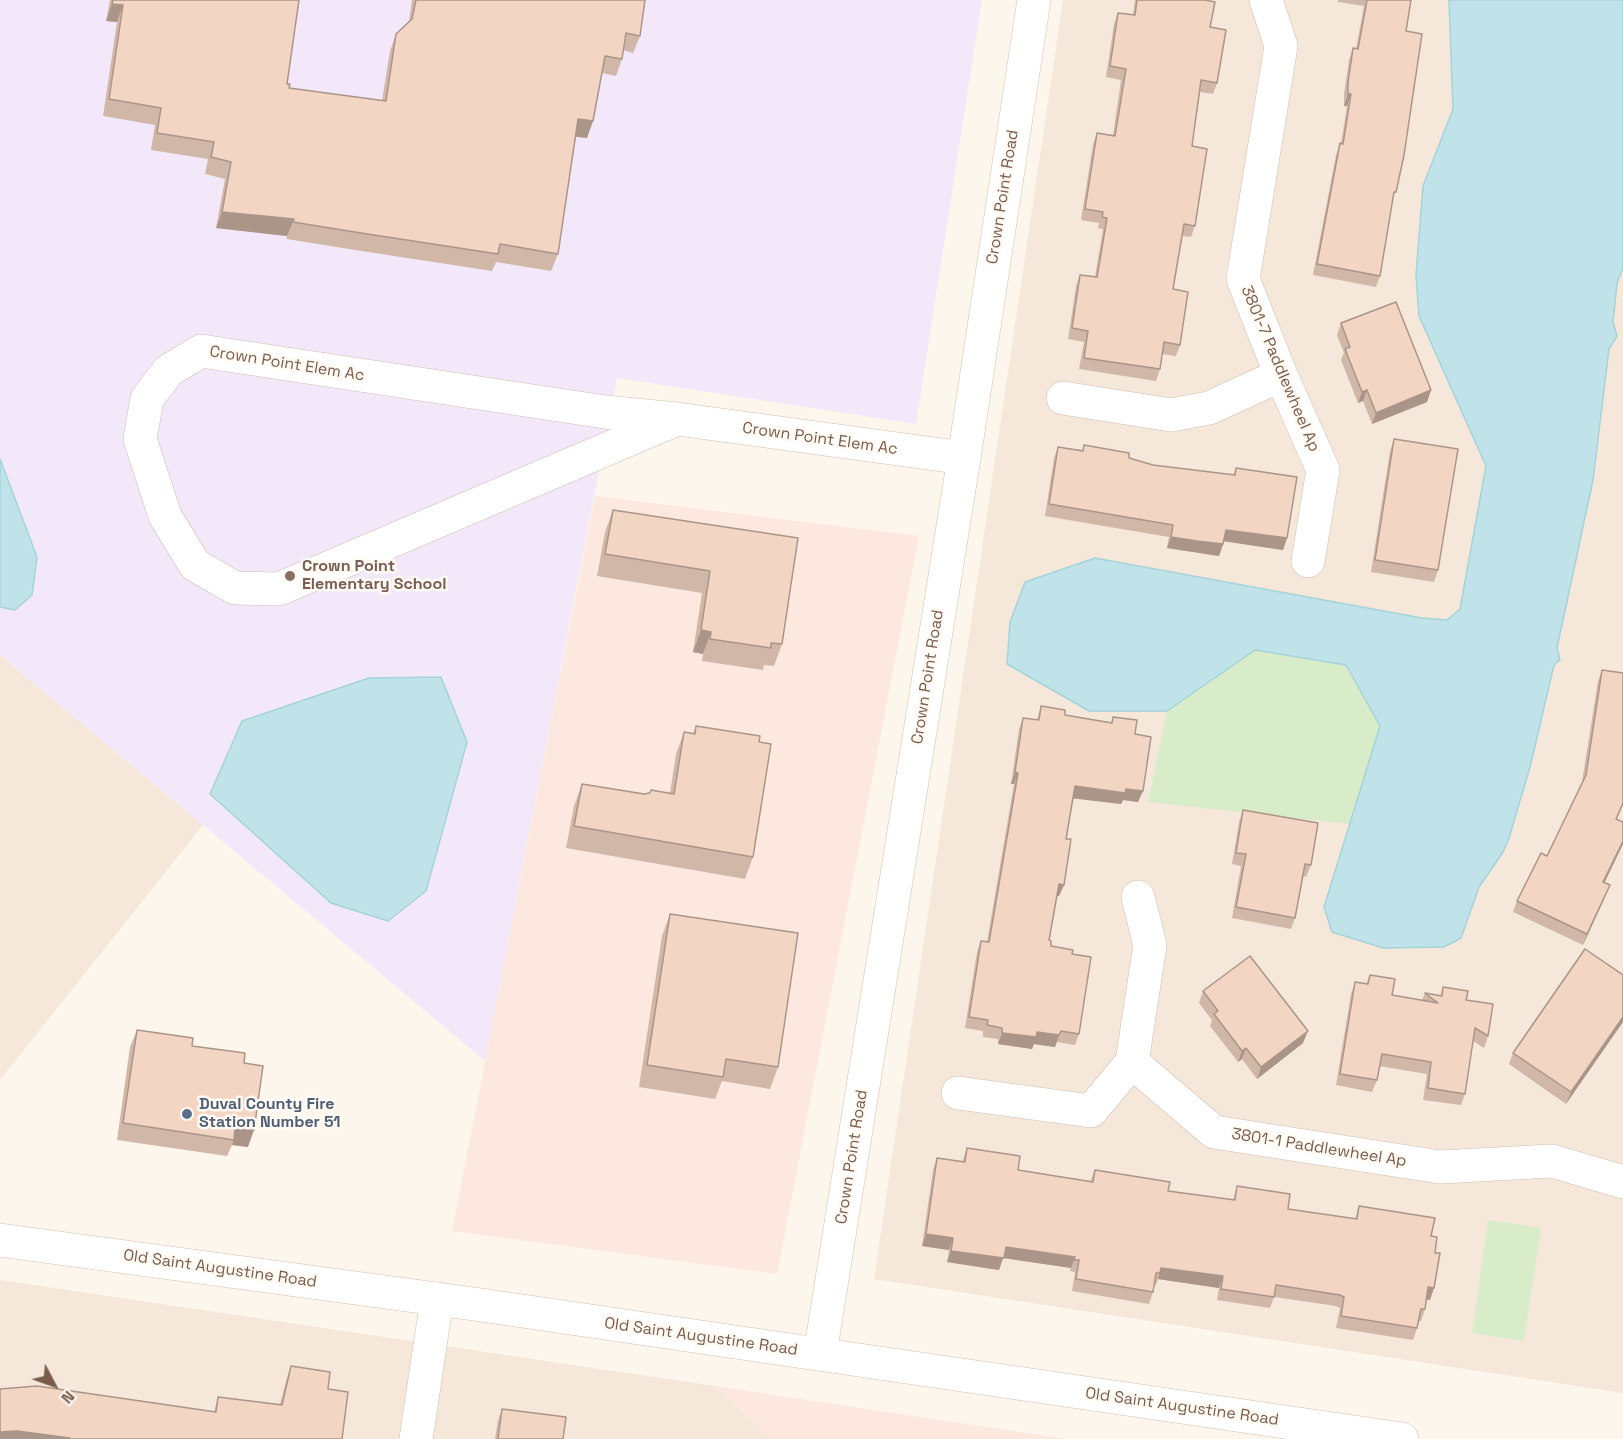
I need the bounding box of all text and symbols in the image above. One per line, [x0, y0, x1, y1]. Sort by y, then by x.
street label: Crown Point Road [983, 128, 1023, 266]
street label: 3801-7 Paddlewheel Ap [1236, 283, 1324, 455]
street label: Crown Point Elem Ac [208, 342, 366, 386]
street label: Crown Point Elem Ac [741, 419, 899, 459]
place label: Crown Point Elementary School [302, 557, 446, 595]
marker: Crown Point Elementary School [283, 569, 297, 583]
street label: Crown Point Road [908, 608, 948, 746]
street label: Crown Point Road [832, 1088, 872, 1226]
place label: Duval County Fire Station Number 51 [199, 1095, 341, 1133]
marker: Duval County Fire Station Number 51 [180, 1107, 194, 1121]
street label: 3801-1 Paddlewheel Ap [1230, 1125, 1408, 1171]
street label: Old Saint Augustine Road [122, 1246, 318, 1292]
street label: Old Saint Augustine Road [603, 1314, 799, 1360]
north arrow [24, 1355, 84, 1415]
street label: Old Saint Augustine Road [1084, 1384, 1280, 1430]
text: N [57, 1386, 79, 1408]

